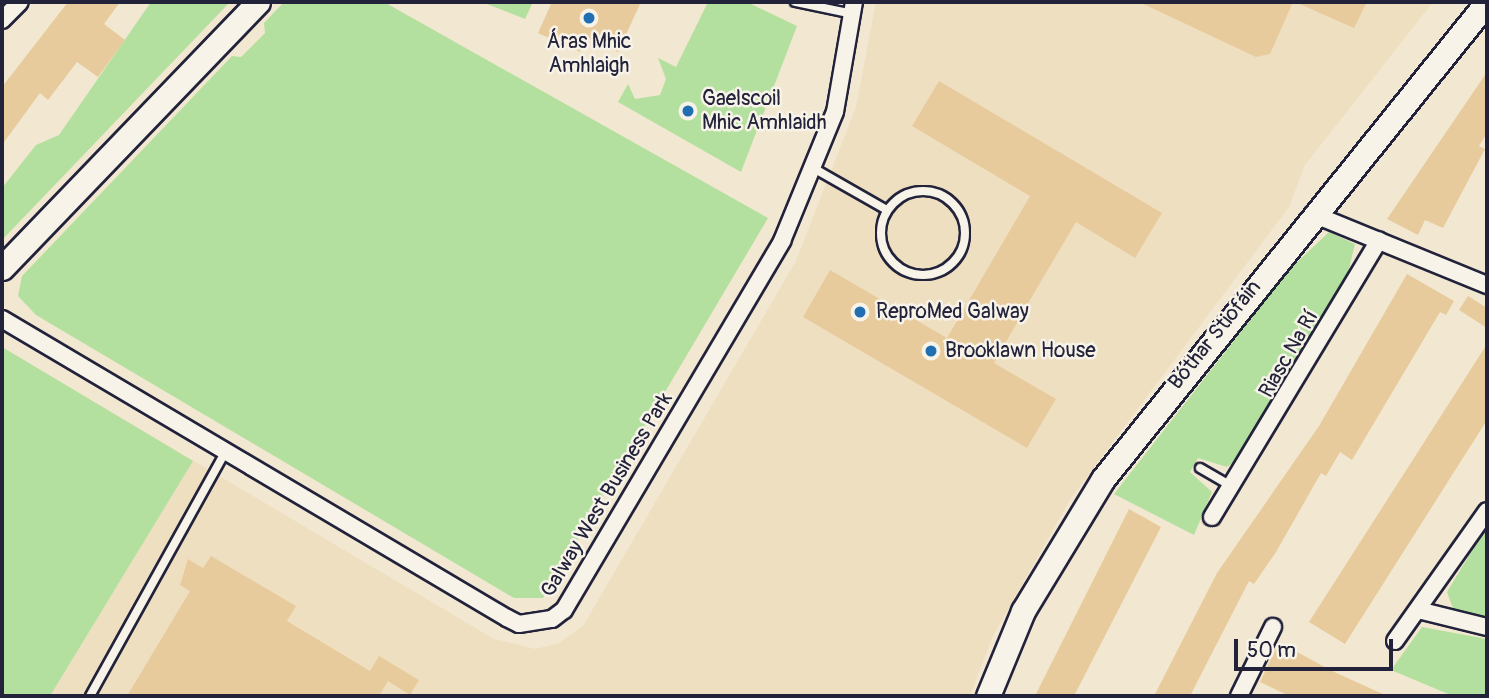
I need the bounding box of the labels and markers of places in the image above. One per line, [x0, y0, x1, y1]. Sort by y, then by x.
marker: Áras Mhic Amhlaigh [581, 10, 597, 26]
place label: Áras Mhic Amhlaigh [547, 29, 631, 79]
place label: Gaelscoil Mhic Amhlaidh [702, 86, 826, 136]
marker: Gaelscoil Mhic Amhlaidh [680, 103, 696, 119]
place label: ReproMed Galway [876, 299, 1029, 325]
marker: ReproMed Galway [850, 302, 870, 322]
place label: Brooklawn House [945, 338, 1096, 364]
marker: Brooklawn House [923, 343, 939, 359]

